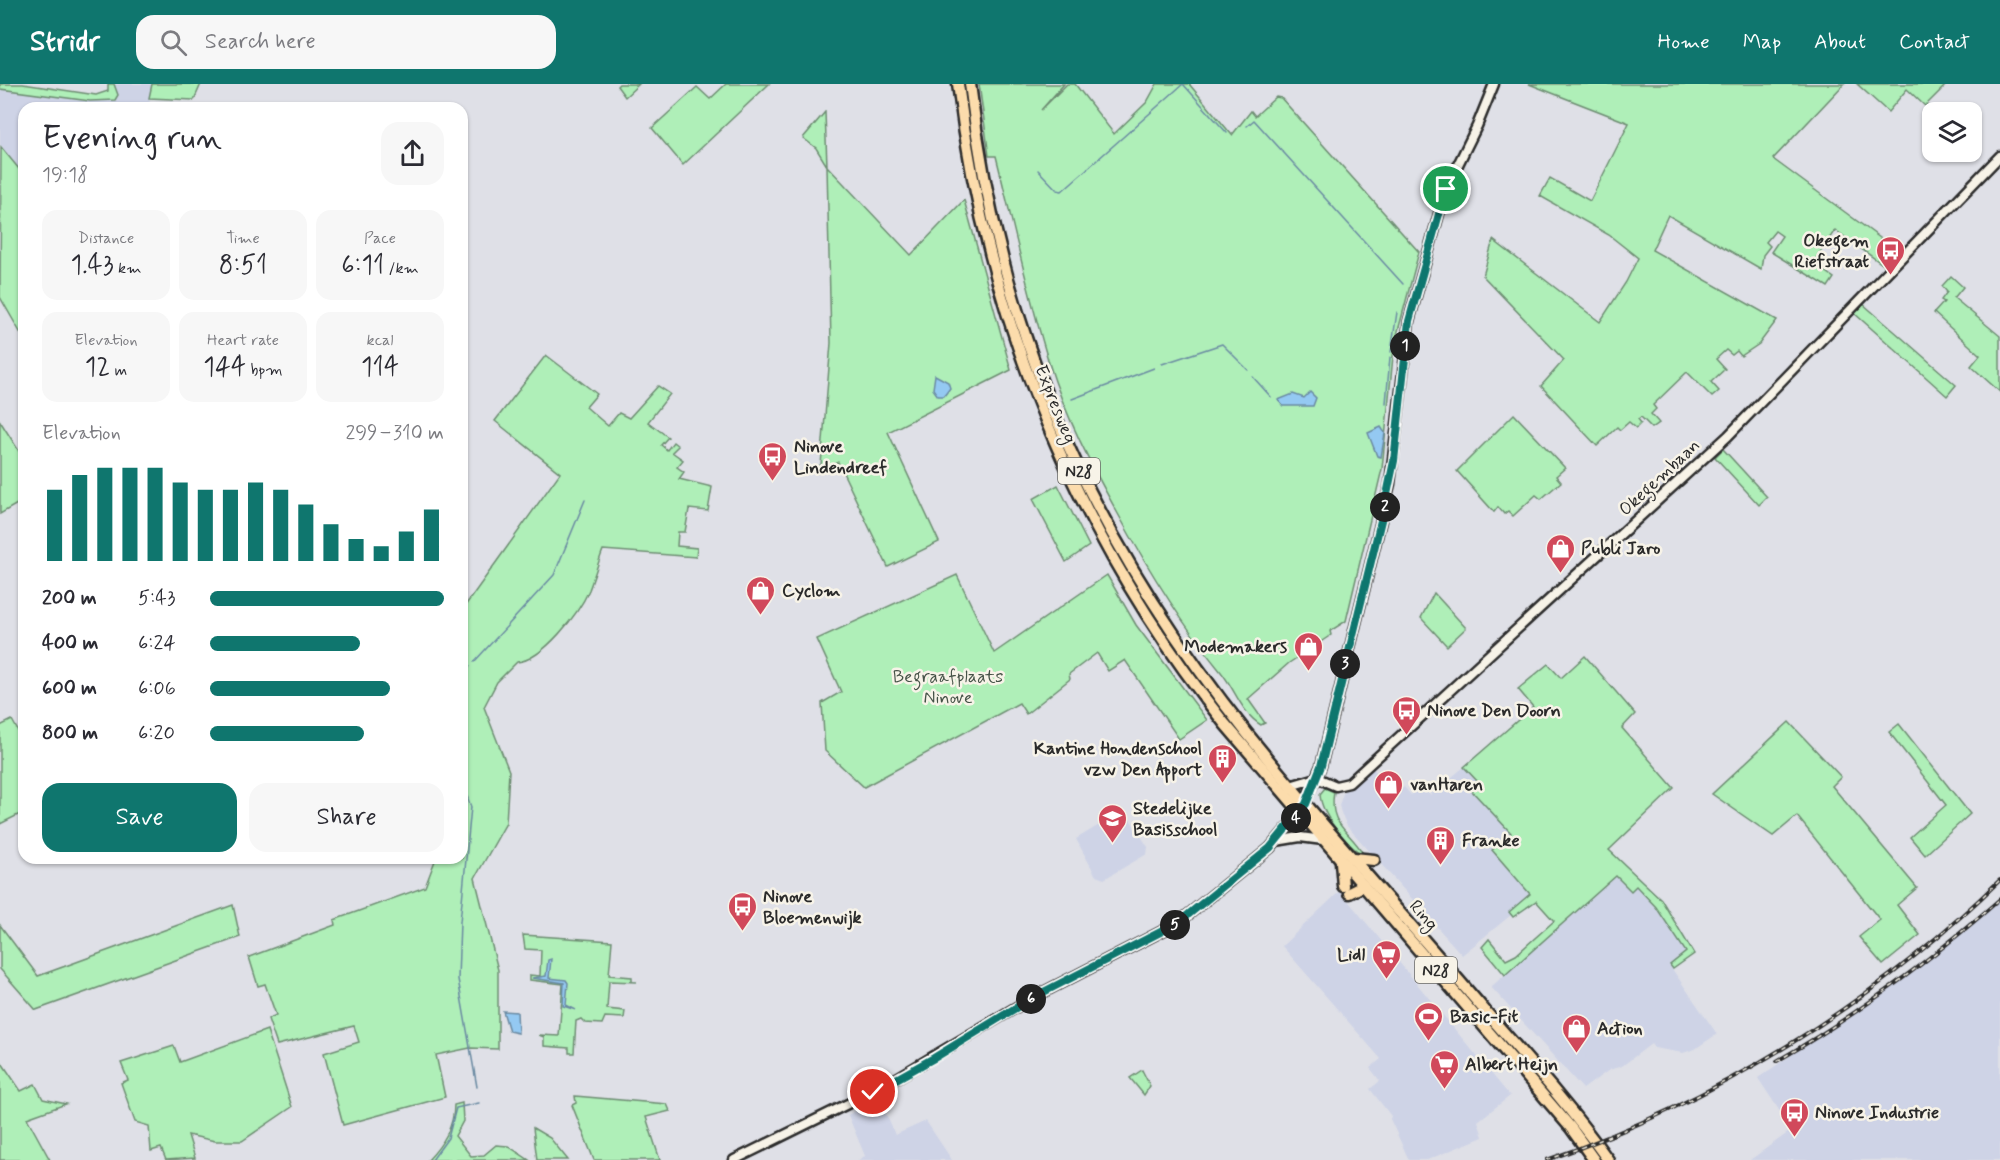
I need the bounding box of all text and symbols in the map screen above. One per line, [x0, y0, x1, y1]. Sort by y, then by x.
search box [136, 15, 556, 69]
text: Stridr [30, 24, 100, 61]
icon: search [157, 26, 190, 59]
text: Search here [205, 28, 316, 56]
text: Home [1658, 28, 1710, 56]
text: Map [1743, 28, 1781, 56]
text: About [1814, 28, 1866, 56]
text: Contact [1899, 28, 1970, 56]
map controls [1922, 102, 1982, 162]
button: layers [1922, 102, 1982, 162]
text: Evening run [42, 117, 222, 161]
button: share [381, 122, 444, 185]
text: 19:18 [42, 162, 88, 189]
pin [1420, 163, 1471, 214]
icon: arrive [1429, 172, 1462, 205]
text: Distance [78, 228, 134, 249]
text: Time [226, 228, 260, 249]
text: Pace [364, 228, 396, 249]
place label: Okegem Riefstraat [1794, 229, 1869, 274]
bus stop icon: Okegem Riefstraat [1874, 234, 1906, 276]
text: 1.43 [71, 249, 114, 283]
text: 8:51 [219, 249, 267, 283]
text: 6:11 [341, 249, 384, 283]
text: km [114, 258, 141, 279]
text: /km [384, 258, 419, 279]
text: Elevation [75, 330, 138, 351]
text: Heart rate [207, 330, 279, 351]
text: kcal [367, 330, 393, 351]
pin: 1 [1390, 331, 1420, 361]
text: 1 [1401, 335, 1409, 356]
text: 12 [85, 351, 110, 385]
text: 144 [203, 351, 246, 385]
text: 114 [361, 351, 399, 385]
text: m [110, 360, 127, 381]
text: bpm [246, 360, 283, 381]
street label: Expresweg [1028, 362, 1082, 448]
text: Elevation [42, 420, 121, 447]
text: 299–310 m [345, 420, 444, 447]
street label: Okegembaan [1614, 434, 1707, 523]
place label: Ninove Lindendreef [794, 435, 887, 480]
bus stop icon: Ninove Lindendreef [757, 440, 789, 482]
road number: N28 [1058, 458, 1100, 484]
pin: 2 [1370, 492, 1400, 522]
text: 2 [1381, 496, 1389, 517]
shop icon: Publi Jaro [1544, 532, 1576, 574]
place label: Publi Jaro [1581, 537, 1661, 561]
shop icon: Cyclom [745, 574, 777, 616]
place label: Cyclom [782, 579, 840, 603]
text: 200 m [42, 585, 97, 612]
text: 5:43 [138, 585, 175, 612]
text: 400 m [42, 630, 98, 657]
text: 6:24 [138, 630, 176, 657]
shop icon: Modemakers [1292, 630, 1324, 672]
place label: Modemakers [1184, 635, 1287, 659]
pin: 3 [1330, 649, 1360, 679]
text: 3 [1341, 653, 1349, 674]
park label: Begraafplaats Ninove [893, 665, 1003, 710]
text: 600 m [42, 675, 97, 702]
text: 6:06 [138, 675, 176, 702]
bus stop icon: Ninove Den Doorn [1390, 694, 1422, 736]
place label: Ninove Den Doorn [1427, 699, 1561, 723]
text: 800 m [42, 720, 98, 747]
text: 6:20 [138, 720, 175, 747]
place label: Kantine Hondenschool vzw Den Apport [1034, 737, 1202, 783]
building icon: Kantine Hondenschool vzw Den Apport [1207, 742, 1239, 784]
shop icon: vanHaren [1373, 768, 1405, 810]
place label: vanHaren [1410, 773, 1483, 797]
button: Save [42, 783, 237, 852]
button: Share [249, 783, 444, 852]
place label: Stedelijke Basisschool [1133, 797, 1218, 842]
school or university icon: Stedelijke Basisschool [1096, 802, 1128, 844]
pin: 4 [1281, 803, 1311, 833]
text: 4 [1291, 807, 1301, 828]
building icon: Franke [1425, 824, 1457, 866]
place label: Franke [1462, 829, 1520, 853]
place label: Ninove Bloemenwijk [763, 885, 862, 930]
bus stop icon: Ninove Bloemenwijk [726, 890, 758, 932]
street label: Ring [1402, 895, 1443, 937]
pin: 5 [1160, 910, 1190, 940]
text: 5 [1170, 914, 1180, 935]
supermarket icon: Lidl [1370, 938, 1402, 980]
place label: Lidl [1337, 943, 1365, 967]
road number: N28 [1415, 957, 1457, 983]
pin: 6 [1016, 984, 1046, 1014]
text: 6 [1027, 988, 1035, 1009]
sports icon: Basic-Fit [1413, 1000, 1445, 1042]
place label: Basic-Fit [1450, 1005, 1519, 1029]
shop icon: Action [1560, 1012, 1592, 1054]
place label: Action [1597, 1017, 1643, 1041]
supermarket icon: Albert Heijn [1428, 1048, 1460, 1090]
place label: Albert Heijn [1465, 1053, 1558, 1077]
pin [847, 1066, 898, 1117]
icon: check [856, 1075, 889, 1108]
bus stop icon: Ninove Industrie [1778, 1096, 1810, 1138]
place label: Ninove Industrie [1815, 1101, 1939, 1125]

